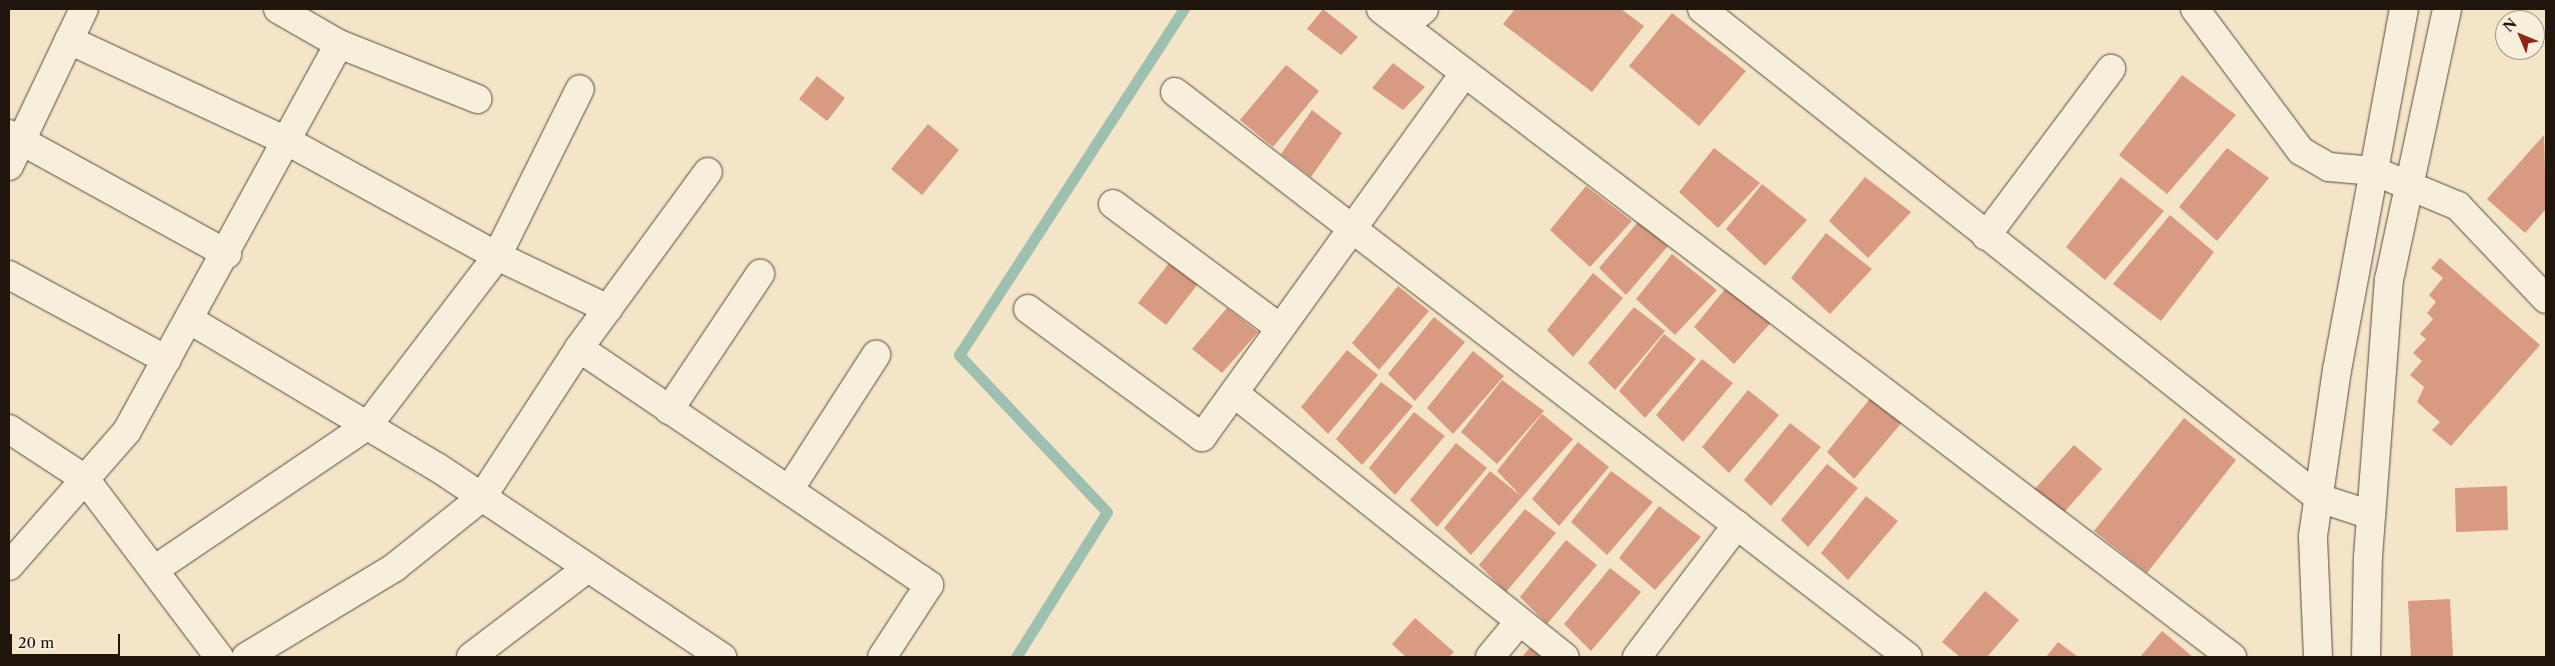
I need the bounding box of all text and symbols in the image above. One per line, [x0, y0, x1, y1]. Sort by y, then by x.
north arrow [2495, 10, 2545, 60]
text: N [2499, 14, 2521, 36]
scale bar [12, 624, 122, 656]
text: 20 m [18, 633, 54, 652]

